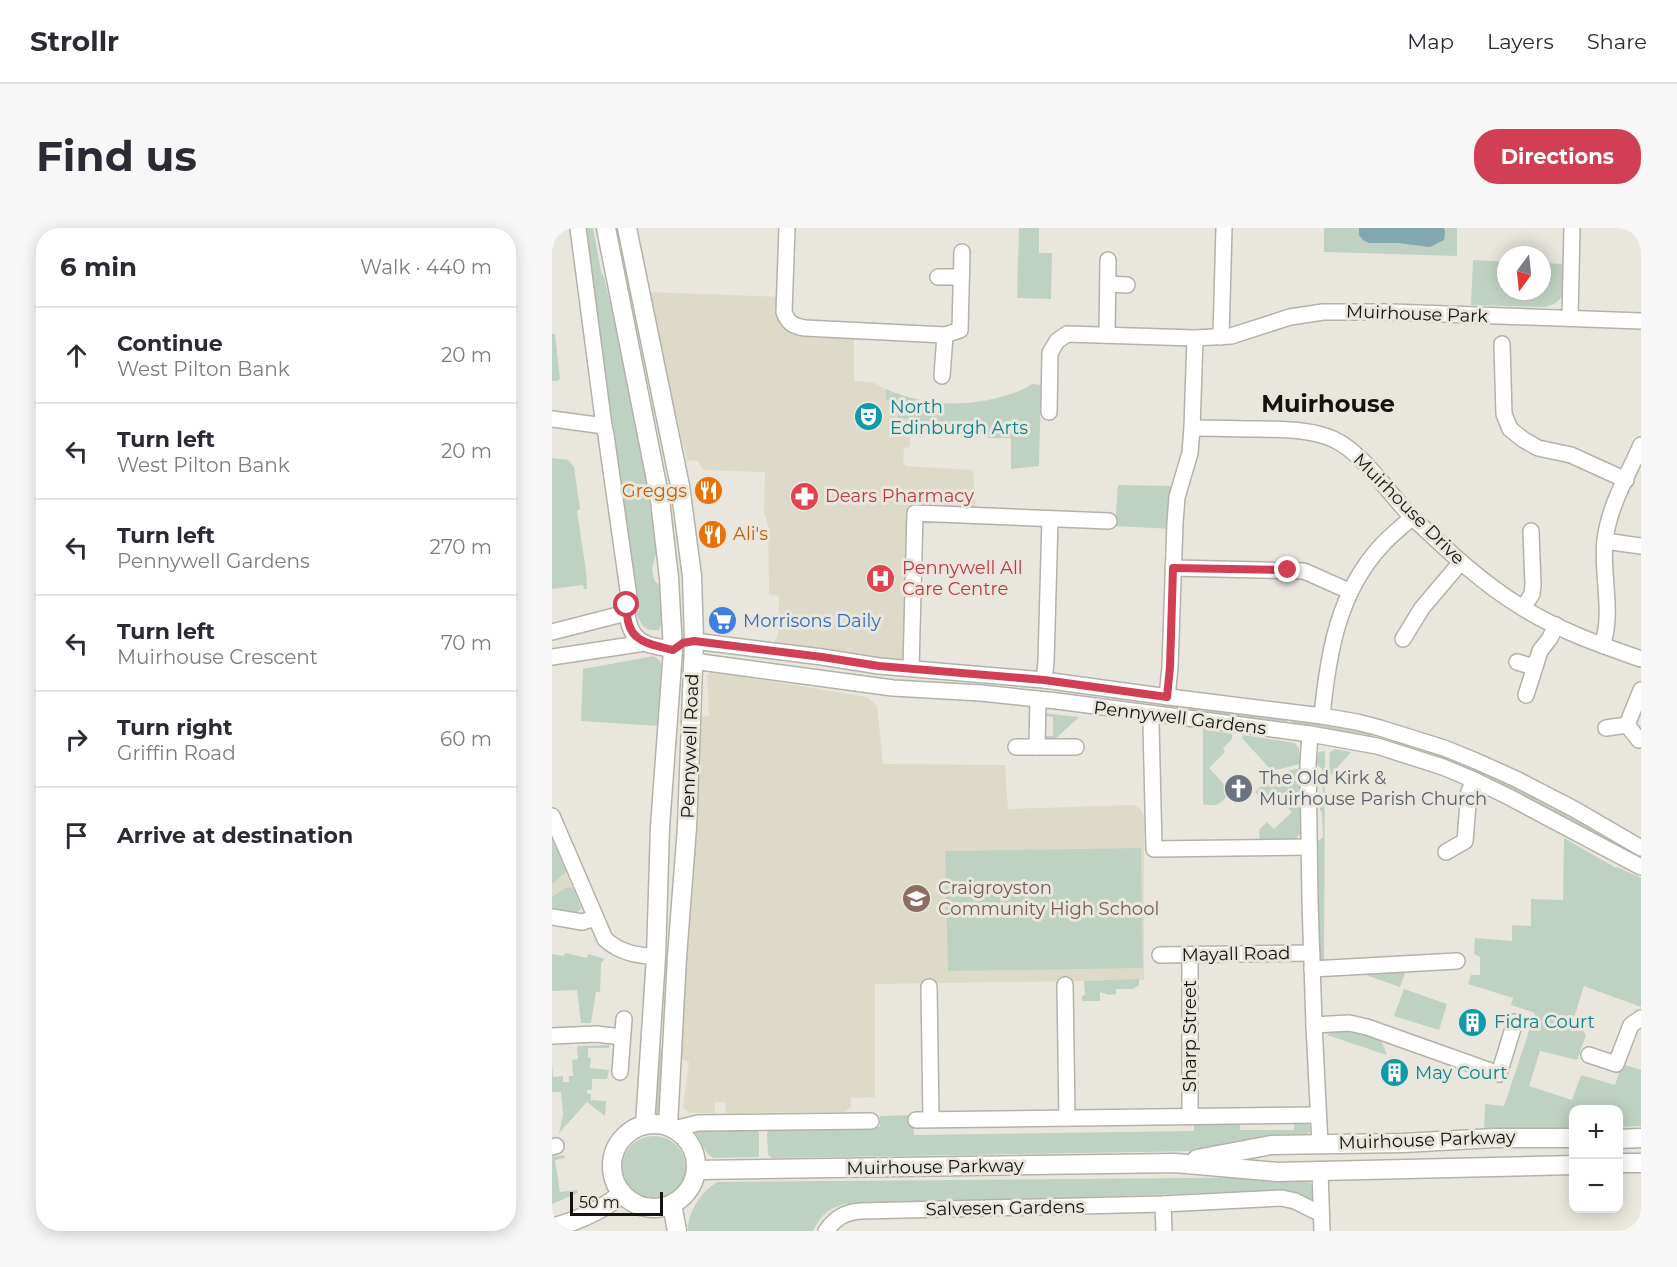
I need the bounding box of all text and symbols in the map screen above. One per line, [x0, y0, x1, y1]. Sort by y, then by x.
text: Strollr [30, 24, 119, 58]
text: Map [1407, 29, 1454, 54]
text: Layers [1487, 29, 1554, 54]
text: Share [1587, 29, 1647, 54]
button: Directions [1474, 129, 1641, 184]
text: Find us [36, 130, 197, 182]
north arrow [1497, 246, 1551, 300]
text: 6 min [60, 251, 137, 283]
text: Walk · 440 m [360, 255, 492, 279]
street label: Muirhouse Park [1346, 301, 1489, 327]
text: Continue [117, 330, 223, 357]
icon: ahead [60, 339, 93, 372]
text: 20 m [441, 343, 492, 367]
text: West Pilton Bank [117, 357, 290, 381]
district label: Muirhouse [1261, 389, 1395, 418]
place label: North Edinburgh Arts [890, 396, 1028, 439]
theatre icon: North Edinburgh Arts [853, 401, 885, 433]
text: Turn left [117, 426, 215, 453]
icon: left [60, 435, 93, 468]
text: 20 m [441, 439, 492, 463]
street label: Muirhouse Drive [1349, 449, 1469, 569]
text: West Pilton Bank [117, 453, 290, 477]
restaurant icon: Greggs [692, 475, 724, 507]
place label: Greggs [622, 480, 687, 502]
pharmacy icon: Dears Pharmacy [788, 480, 820, 512]
place label: Dears Pharmacy [825, 485, 974, 507]
restaurant icon: Ali's [696, 518, 728, 550]
text: Turn left [117, 522, 215, 549]
place label: Ali's [733, 523, 768, 545]
icon: left [60, 531, 93, 564]
text: 270 m [430, 535, 492, 559]
text: Pennywell Gardens [117, 549, 310, 573]
route end [1274, 556, 1300, 582]
place label: Pennywell All Care Centre [902, 557, 1023, 600]
hospital icon: Pennywell All Care Centre [865, 562, 897, 594]
route start [613, 591, 639, 617]
supermarket icon: Morrisons Daily [706, 605, 738, 637]
place label: Morrisons Daily [743, 610, 881, 632]
text: Turn left [117, 618, 215, 645]
icon: left [60, 627, 93, 660]
text: 70 m [441, 631, 492, 655]
text: Muirhouse Crescent [117, 645, 318, 669]
street label: Pennywell Road [676, 673, 704, 819]
street label: Pennywell Gardens [1093, 697, 1268, 740]
text: Turn right [117, 714, 232, 741]
icon: right [60, 723, 93, 756]
text: 60 m [440, 727, 492, 751]
text: Griffin Road [117, 741, 236, 765]
place label: The Old Kirk & Muirhouse Parish Church [1259, 767, 1487, 810]
church icon: The Old Kirk & Muirhouse Parish Church [1222, 772, 1254, 804]
icon: arrive [60, 819, 93, 852]
text: Arrive at destination [117, 822, 353, 849]
place label: Craigroyston Community High School [938, 877, 1159, 920]
school or university icon: Craigroyston Community High School [901, 882, 933, 914]
street label: Mayall Road [1181, 942, 1291, 966]
street label: Sharp Street [1179, 980, 1201, 1092]
building icon: Fidra Court [1457, 1006, 1489, 1038]
place label: Fidra Court [1494, 1011, 1595, 1033]
building icon: May Court [1378, 1057, 1410, 1089]
place label: May Court [1415, 1062, 1507, 1084]
map controls [1569, 1105, 1623, 1213]
button: + [1569, 1105, 1623, 1159]
street label: Muirhouse Parkway [1338, 1126, 1516, 1154]
street label: Muirhouse Parkway [846, 1154, 1024, 1180]
button: − [1569, 1159, 1623, 1213]
scale bar [570, 1189, 663, 1216]
text: 50 m [579, 1193, 620, 1212]
street label: Salvesen Gardens [925, 1196, 1085, 1220]

